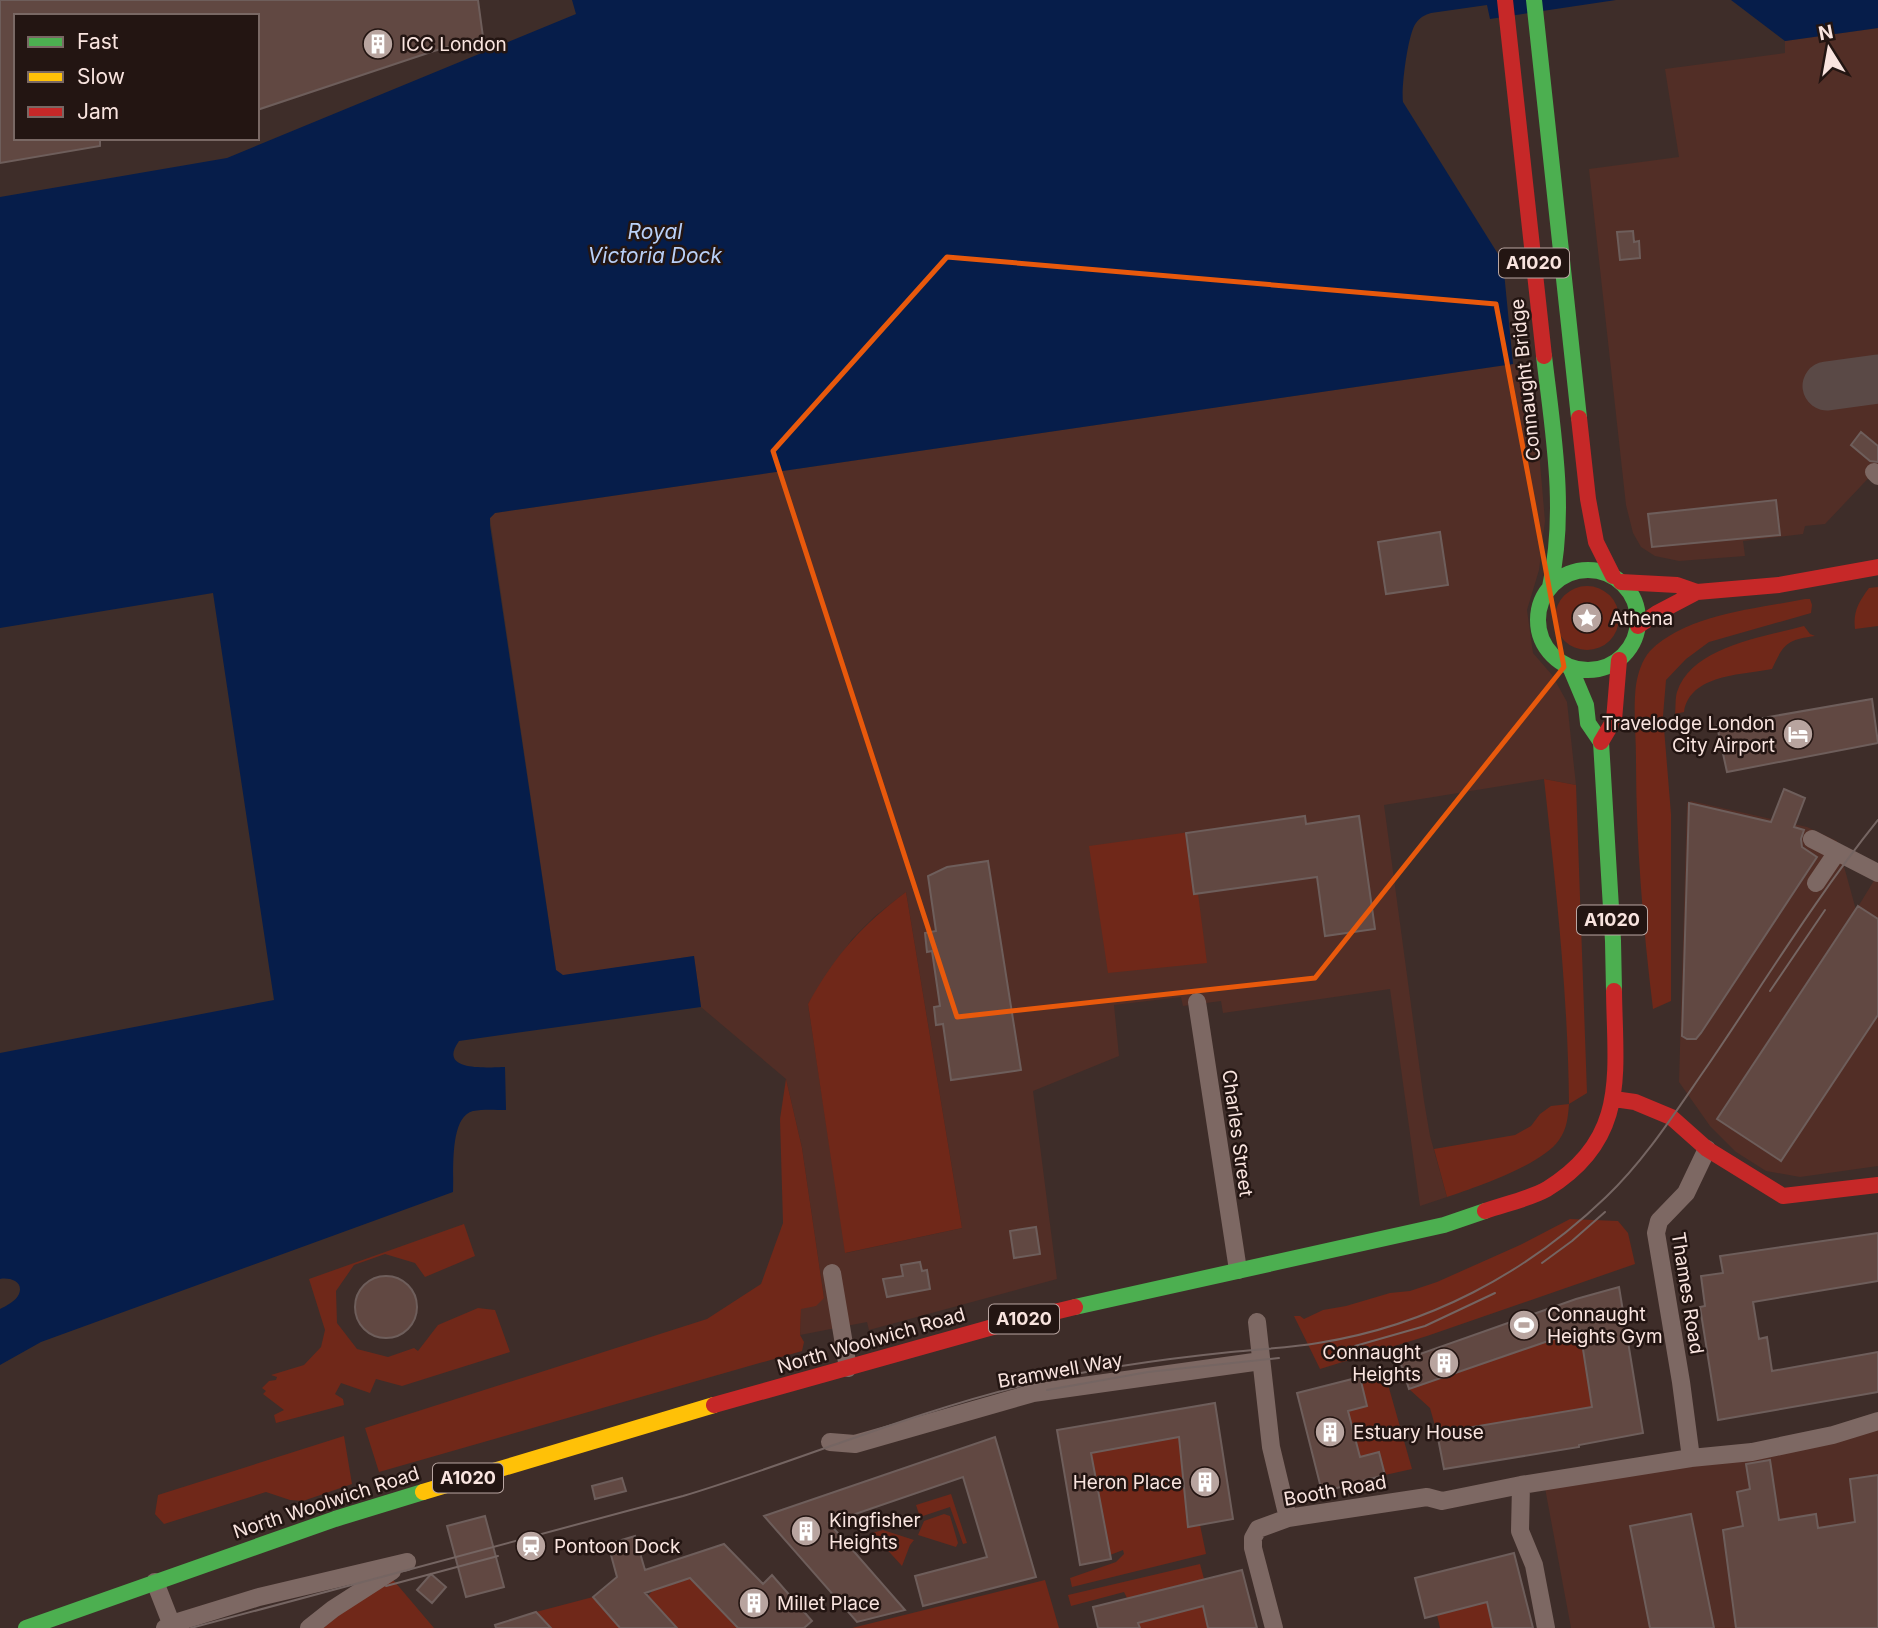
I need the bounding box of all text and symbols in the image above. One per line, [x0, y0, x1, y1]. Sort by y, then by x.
legend [14, 14, 259, 140]
north arrow [1794, 14, 1864, 84]
text: N [1817, 20, 1835, 45]
building icon: ICC London [361, 27, 395, 61]
text: Fast [77, 29, 119, 54]
place label: ICC London [401, 33, 507, 56]
text: Slow [77, 64, 125, 89]
text: Jam [77, 99, 119, 124]
water label: Royal Victoria Dock [588, 219, 723, 268]
road number: A1020 [1499, 248, 1569, 278]
street label: Connaught Bridge [1506, 298, 1545, 462]
place icon: Athena [1570, 601, 1604, 635]
place label: Athena [1610, 607, 1673, 630]
place label: Travelodge London City Airport [1602, 712, 1775, 757]
hotel icon: Travelodge London City Airport [1781, 717, 1815, 751]
road number: A1020 [1577, 905, 1647, 934]
street label: Charles Street [1217, 1068, 1258, 1198]
street label: Thames Road [1667, 1230, 1708, 1356]
street label: North Woolwich Road [774, 1303, 968, 1378]
place label: Connaught Heights Gym [1547, 1303, 1663, 1348]
road number: A1020 [989, 1304, 1059, 1334]
sports icon: Connaught Heights Gym [1507, 1308, 1541, 1342]
place label: Connaught Heights [1322, 1341, 1421, 1386]
building icon: Connaught Heights [1427, 1346, 1461, 1380]
street label: Bramwell Way [996, 1348, 1125, 1393]
building icon: Estuary House [1313, 1415, 1347, 1449]
place label: Estuary House [1353, 1421, 1484, 1444]
street label: North Woolwich Road [230, 1461, 422, 1543]
road number: A1020 [433, 1464, 503, 1492]
building icon: Heron Place [1188, 1465, 1222, 1499]
street label: Booth Road [1282, 1470, 1388, 1511]
place label: Heron Place [1073, 1471, 1182, 1494]
place label: Kingfisher Heights [829, 1509, 921, 1554]
building icon: Kingfisher Heights [789, 1514, 823, 1548]
station icon: Pontoon Dock [514, 1529, 548, 1563]
place label: Pontoon Dock [554, 1535, 681, 1558]
building icon: Millet Place [737, 1586, 771, 1620]
place label: Millet Place [777, 1592, 880, 1615]

